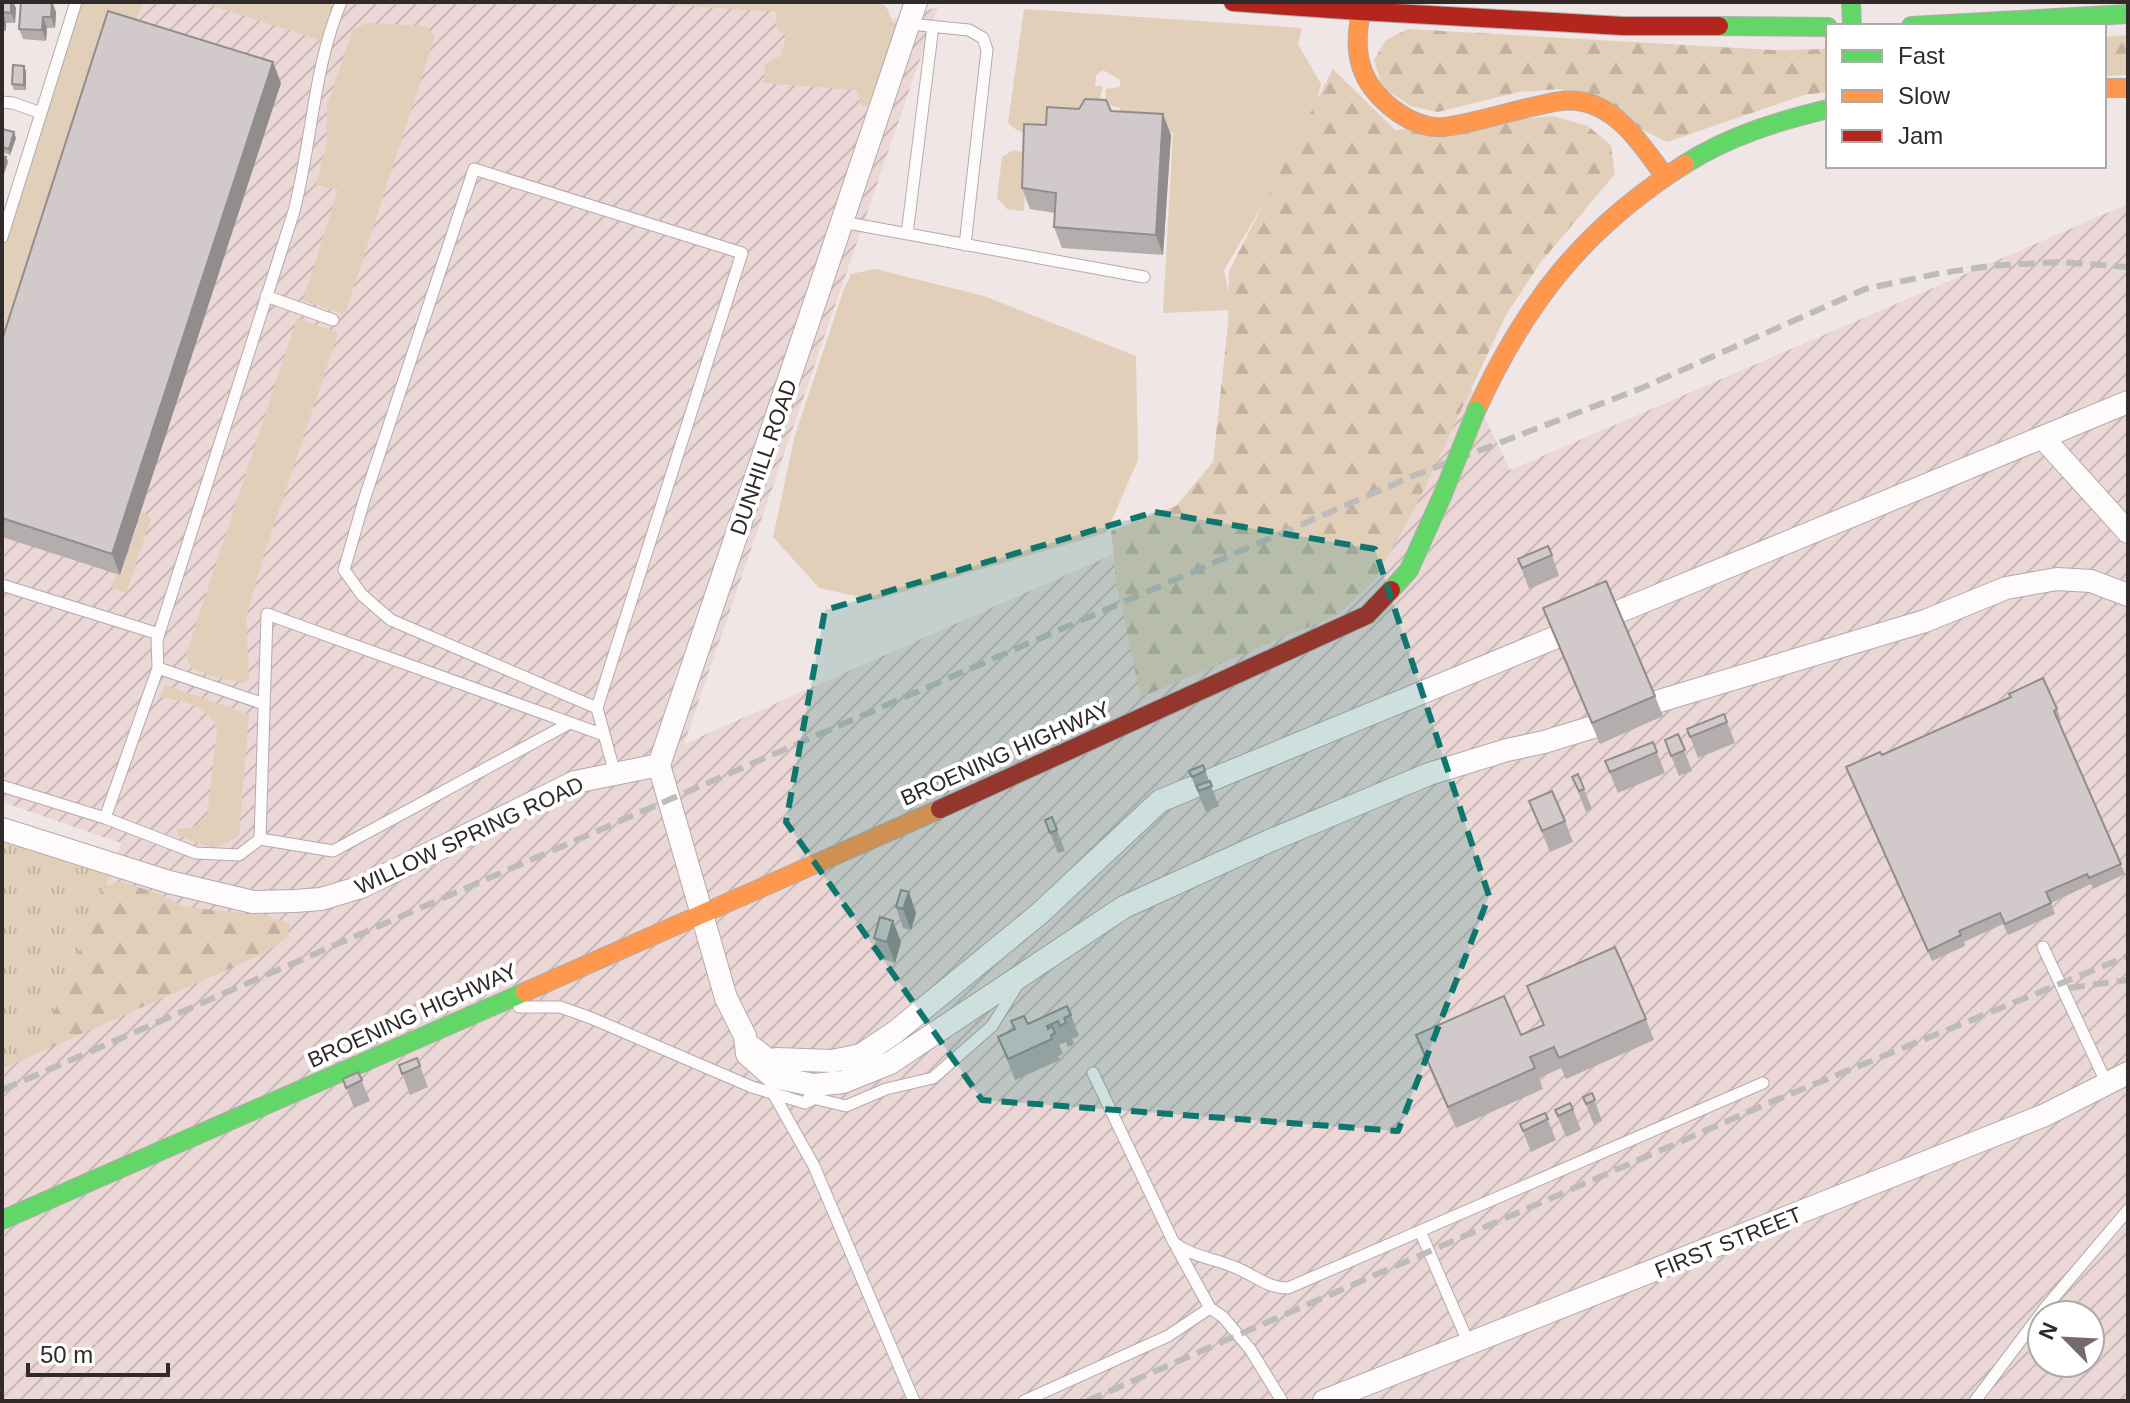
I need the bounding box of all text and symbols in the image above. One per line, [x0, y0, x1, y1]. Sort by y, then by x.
legend [1826, 24, 2106, 168]
text: Fast [1898, 42, 1945, 69]
text: Slow [1898, 82, 1951, 109]
text: Jam [1898, 122, 1943, 149]
street label: DUNHILL ROAD [725, 376, 802, 538]
street label: BROENING HIGHWAY [897, 696, 1114, 811]
street label: WILLOW SPRING ROAD [351, 771, 587, 899]
street label: BROENING HIGHWAY [304, 958, 521, 1073]
street label: FIRST STREET [1651, 1202, 1805, 1283]
north arrow [2026, 1299, 2106, 1379]
text: N [2034, 1319, 2063, 1343]
scale bar [28, 1327, 168, 1377]
text: 50 m [40, 1341, 93, 1368]

